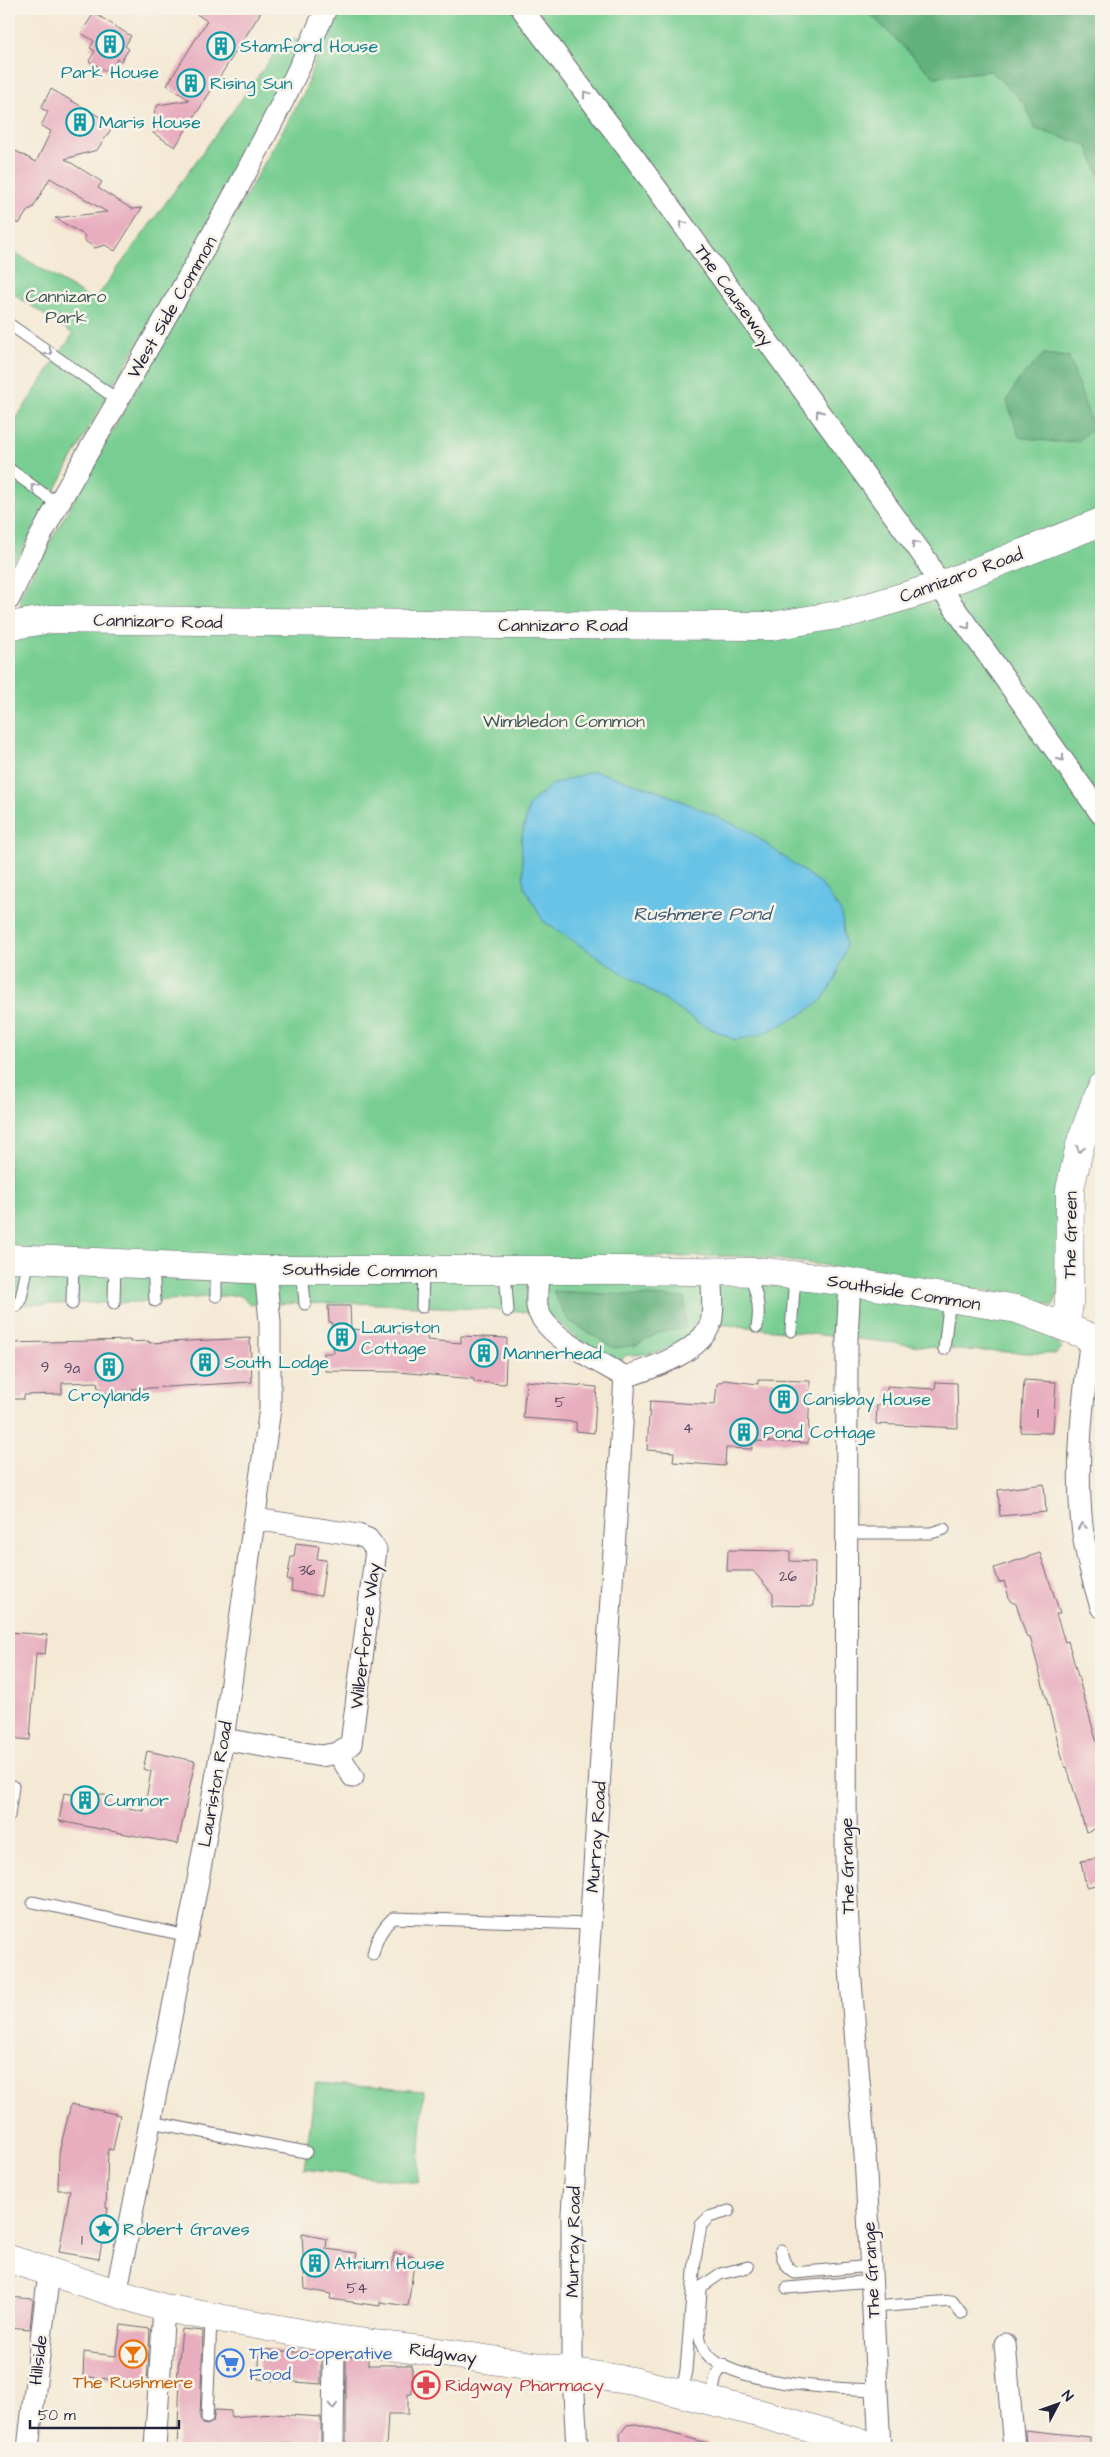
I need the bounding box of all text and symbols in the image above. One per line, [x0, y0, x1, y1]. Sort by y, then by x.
building icon: Park House [95, 29, 125, 59]
building icon: Stamford House [206, 31, 236, 61]
place label: Stamford House [240, 34, 378, 59]
place label: Park House [61, 60, 159, 85]
building icon: Rising Sun [176, 68, 206, 98]
place label: Rising Sun [210, 71, 293, 97]
one-way arrow [583, 90, 592, 100]
building icon: Maris House [65, 107, 95, 137]
place label: Maris House [99, 110, 201, 135]
one-way arrow [680, 221, 688, 230]
street label: West Side Common [121, 231, 223, 383]
street label: The Causeway [687, 239, 779, 352]
park label: Cannizaro Park [26, 284, 106, 330]
one-way arrow [43, 346, 53, 355]
one-way arrow [816, 409, 825, 419]
one-way arrow [30, 484, 39, 493]
one-way arrow [912, 540, 921, 550]
street label: Cannizaro Road [896, 542, 1026, 609]
street label: Cannizaro Road [93, 608, 223, 635]
street label: Cannizaro Road [498, 613, 628, 638]
one-way arrow [961, 620, 970, 630]
park label: Wimbledon Common [483, 709, 645, 734]
one-way arrow [1056, 752, 1064, 761]
water label: Rushmere Pond [633, 901, 775, 928]
one-way arrow [1075, 1144, 1085, 1152]
street label: The Green [1057, 1191, 1084, 1279]
street label: Southside Common [282, 1257, 438, 1284]
street label: Southside Common [825, 1268, 982, 1317]
place label: Lauriston Cottage [361, 1315, 440, 1362]
building icon: Lauriston Cottage [327, 1322, 357, 1352]
building icon: Mannerhead [469, 1338, 499, 1368]
place label: Mannerhead [503, 1341, 602, 1366]
building icon: South Lodge [190, 1347, 220, 1377]
place label: South Lodge [224, 1350, 329, 1376]
building icon: Croylands [94, 1352, 124, 1382]
house number: 9 [41, 1357, 49, 1378]
house number: 9a [64, 1358, 80, 1379]
place label: Croylands [68, 1383, 150, 1409]
building icon: Canisbay House [769, 1384, 799, 1414]
place label: Canisbay House [803, 1387, 931, 1413]
house number: 5 [555, 1392, 566, 1413]
house number: 1 [1037, 1403, 1039, 1424]
building icon: Pond Cottage [729, 1417, 759, 1447]
house number: 4 [683, 1418, 693, 1439]
place label: Pond Cottage [763, 1420, 876, 1446]
one-way arrow [1078, 1521, 1088, 1530]
house number: 36 [298, 1560, 316, 1581]
street label: Wilberforce Way [344, 1561, 388, 1711]
house number: 26 [779, 1566, 798, 1587]
street label: Lauriston Road [192, 1719, 239, 1849]
street label: Murray Road [580, 1781, 614, 1894]
building icon: Cumnor [70, 1785, 100, 1815]
place label: Cumnor [104, 1788, 169, 1813]
street label: The Grange [834, 1817, 862, 1915]
street label: Murray Road [560, 2186, 588, 2298]
place icon: Robert Graves [89, 2214, 119, 2244]
place label: Robert Graves [123, 2217, 250, 2242]
street label: The Grange [856, 2221, 888, 2319]
house number: 1 [81, 2230, 83, 2251]
building icon: Atrium House [300, 2248, 330, 2278]
place label: Atrium House [334, 2251, 445, 2276]
house number: 54 [347, 2278, 367, 2299]
street label: Hillside [23, 2333, 54, 2386]
street label: Ridgway [408, 2336, 478, 2372]
bar icon: The Rushmere [118, 2339, 148, 2369]
place label: The Co-operative Food [249, 2341, 393, 2387]
supermarket icon: The Co-operative Food [215, 2348, 245, 2378]
place label: The Rushmere [73, 2370, 193, 2395]
pharmacy icon: Ridgway Pharmacy [411, 2370, 441, 2400]
place label: Ridgway Pharmacy [445, 2373, 604, 2399]
north arrow [1032, 2380, 1082, 2430]
text: N [1057, 2386, 1078, 2406]
scale bar [30, 2397, 179, 2429]
one-way arrow [328, 2402, 338, 2410]
text: 50 m [38, 2405, 76, 2426]

